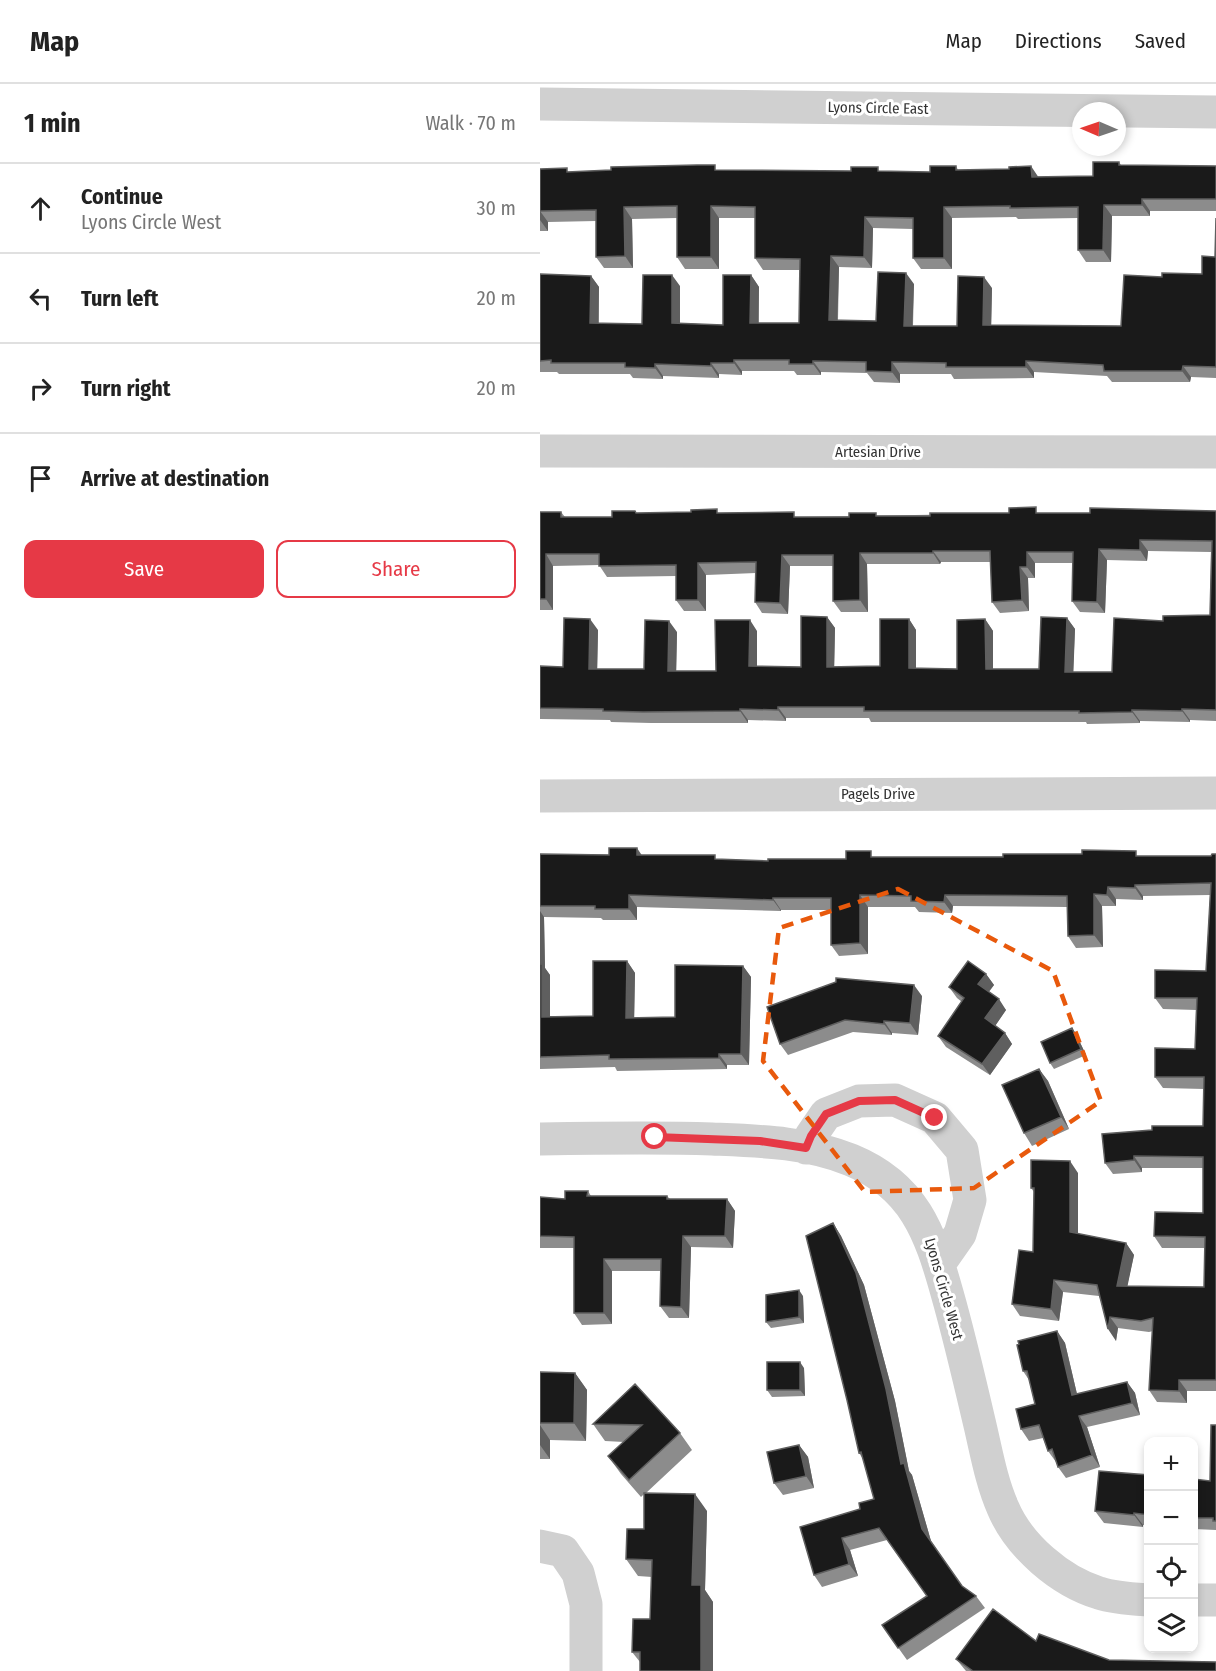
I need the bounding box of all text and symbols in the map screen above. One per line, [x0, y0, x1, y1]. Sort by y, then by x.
text: Map [30, 25, 79, 58]
text: Map [945, 28, 982, 54]
text: Directions [1015, 28, 1102, 54]
text: Saved [1135, 28, 1186, 54]
street label: Lyons Circle East [827, 98, 929, 118]
north arrow [1072, 102, 1126, 156]
text: 1 min [24, 108, 81, 139]
text: Walk · 70 m [425, 111, 516, 135]
text: Continue [81, 183, 163, 210]
icon: ahead [24, 192, 57, 225]
text: 30 m [476, 196, 516, 220]
text: Lyons Circle West [81, 210, 221, 234]
icon: left [24, 282, 57, 315]
text: Turn left [81, 285, 159, 312]
text: 20 m [477, 286, 516, 310]
icon: right [24, 372, 57, 405]
text: Turn right [81, 375, 170, 402]
text: 20 m [477, 376, 516, 400]
street label: Artesian Drive [835, 443, 921, 461]
icon: arrive [24, 462, 57, 495]
text: Arrive at destination [81, 465, 269, 492]
button: Save [24, 540, 264, 598]
button: Share [276, 540, 516, 598]
street label: Pagels Drive [841, 785, 915, 803]
route end [921, 1104, 947, 1130]
route start [641, 1123, 667, 1149]
street label: Lyons Circle West [921, 1236, 967, 1342]
map controls [1144, 1437, 1198, 1653]
button: + [1144, 1437, 1198, 1491]
button: − [1144, 1491, 1198, 1545]
button: locate [1144, 1545, 1198, 1599]
button: layers [1144, 1599, 1198, 1653]

